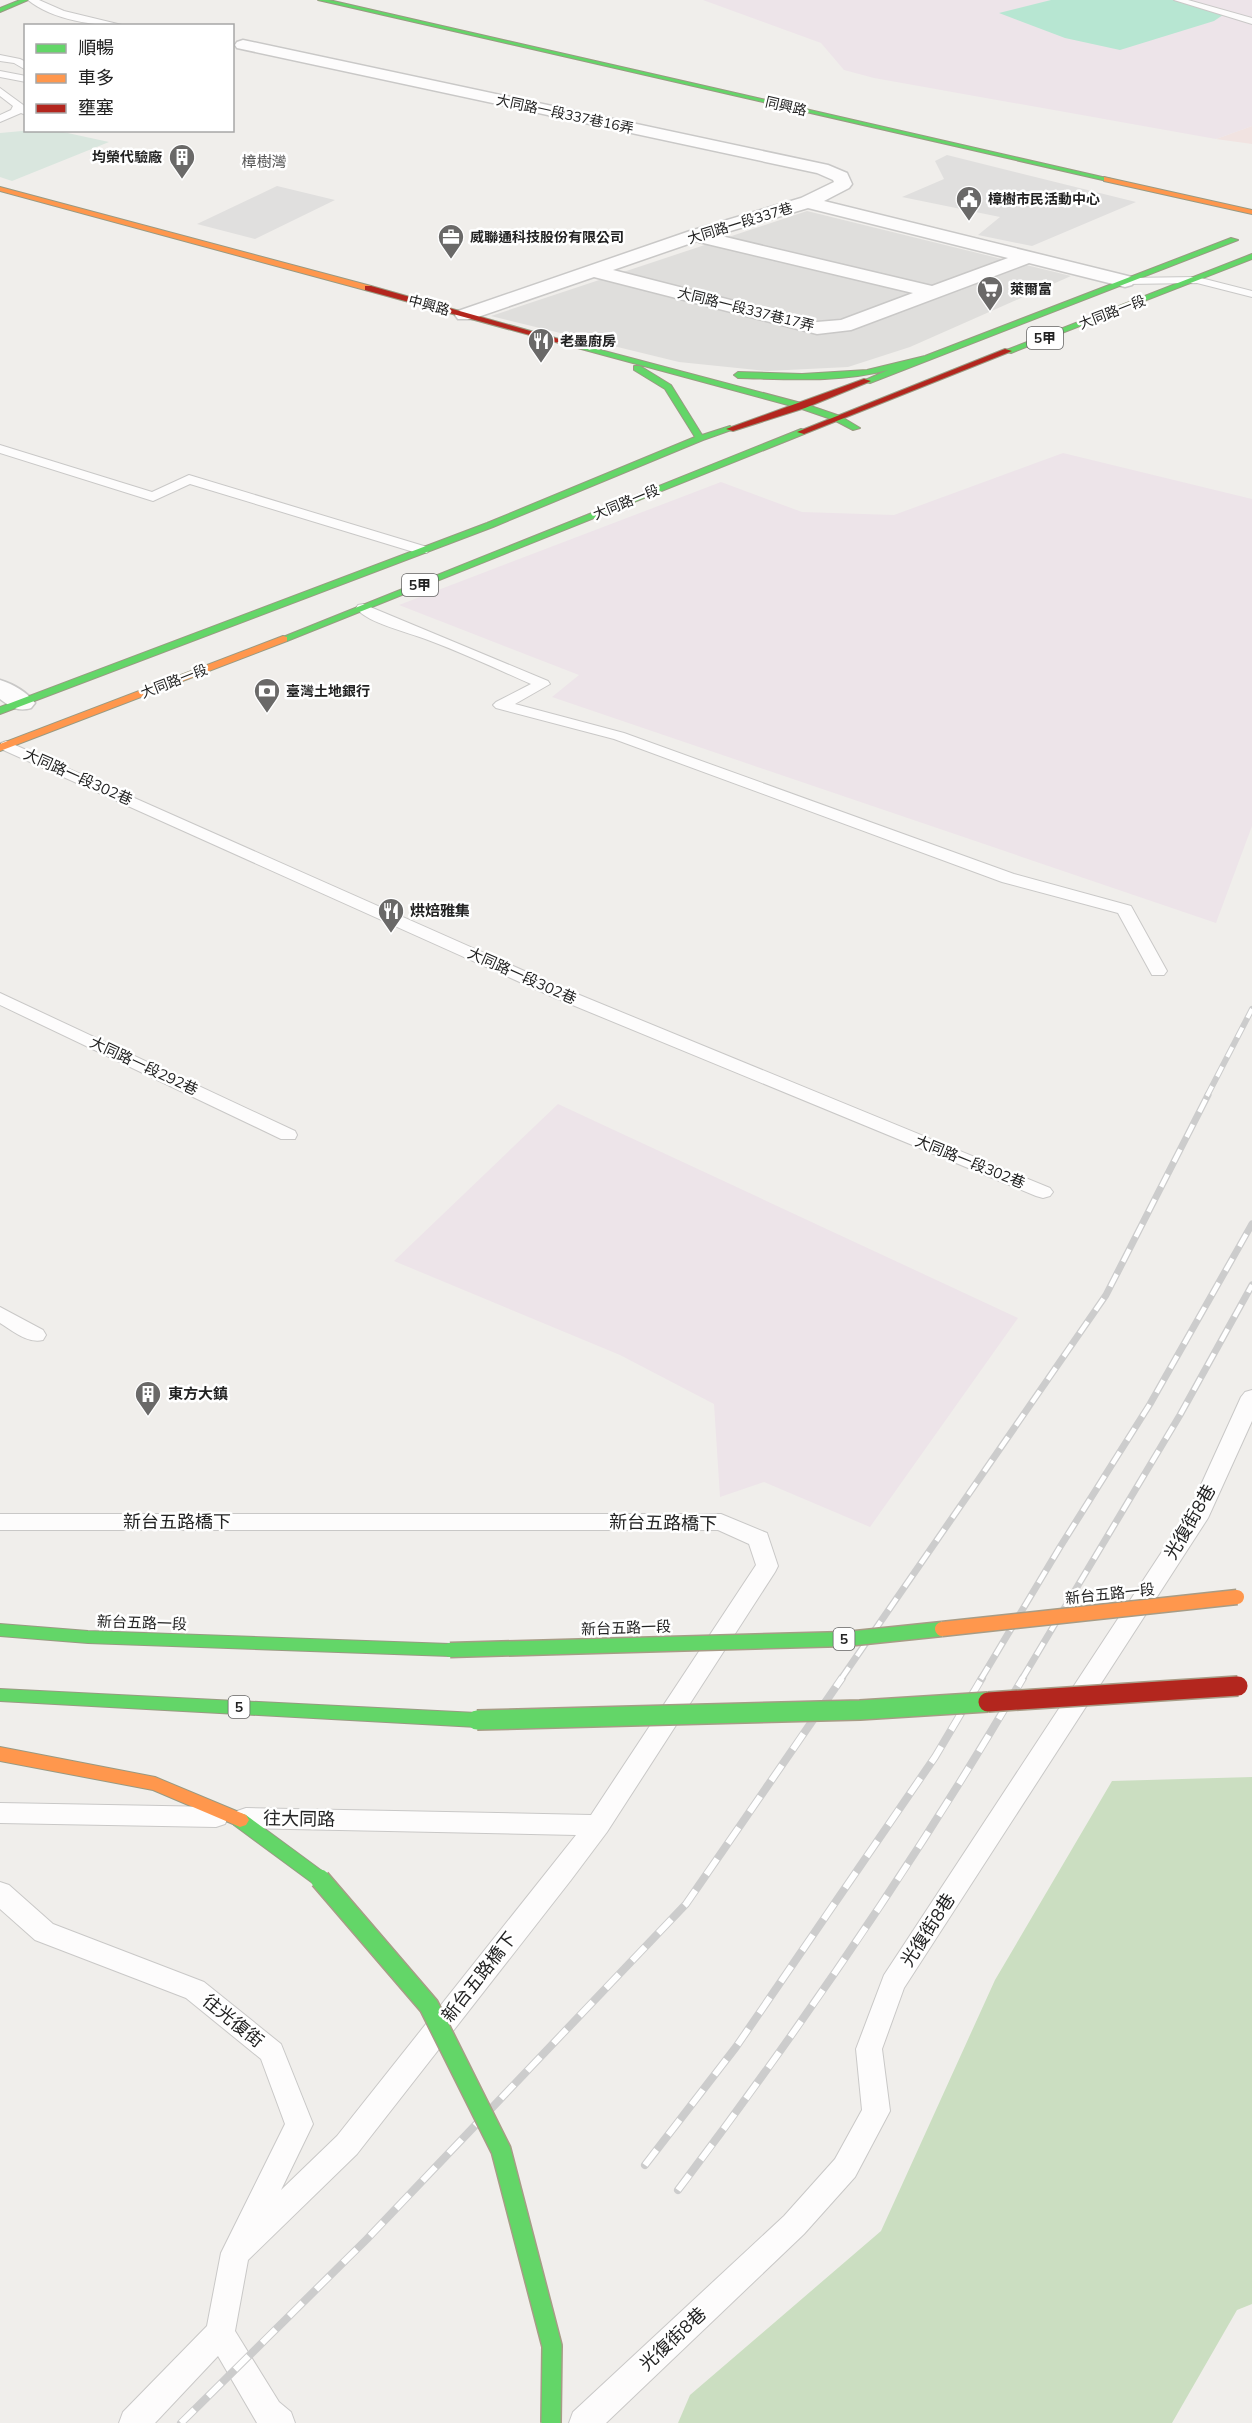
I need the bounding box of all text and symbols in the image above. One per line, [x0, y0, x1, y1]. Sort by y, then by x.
legend [24, 24, 234, 132]
text: 順暢 [78, 36, 114, 59]
text: 車多 [78, 66, 114, 89]
street label: 大同路一段337巷16弄 [495, 91, 635, 137]
street label: 同興路 [764, 93, 808, 119]
text: 壅塞 [78, 96, 114, 119]
building icon: 均榮代驗廠 [167, 142, 197, 180]
place label: 均榮代驗廠 [92, 148, 162, 166]
district label: 樟樹灣 [241, 152, 287, 171]
public building icon: 樟樹市民活動中心 [954, 184, 984, 222]
place label: 樟樹市民活動中心 [988, 190, 1100, 208]
street label: 大同路一段337巷 [685, 198, 795, 248]
office icon: 威聯通科技股份有限公司 [436, 222, 466, 260]
place label: 威聯通科技股份有限公司 [470, 228, 624, 246]
supermarket icon: 萊爾富 [975, 274, 1005, 312]
place label: 萊爾富 [1010, 280, 1052, 298]
street label: 大同路一段337巷17弄 [676, 283, 816, 335]
street label: 中興路 [406, 291, 452, 319]
street label: 大同路一段 [1076, 291, 1148, 333]
restaurant icon: 老墨廚房 [526, 326, 556, 364]
road number: 5甲 [1027, 327, 1063, 349]
place label: 老墨廚房 [560, 332, 616, 350]
street label: 大同路一段 [590, 481, 662, 523]
road number: 5甲 [402, 574, 438, 596]
street label: 大同路一段 [138, 660, 210, 702]
bank icon: 臺灣土地銀行 [252, 676, 282, 714]
place label: 臺灣土地銀行 [286, 682, 370, 700]
street label: 大同路一段302巷 [21, 744, 136, 809]
restaurant icon: 烘焙雅集 [376, 896, 406, 934]
place label: 烘焙雅集 [410, 901, 470, 920]
street label: 大同路一段302巷 [465, 943, 580, 1008]
street label: 大同路一段292巷 [87, 1032, 201, 1099]
street label: 大同路一段302巷 [912, 1131, 1028, 1192]
building icon: 東方大鎮 [133, 1379, 163, 1417]
place label: 東方大鎮 [168, 1384, 228, 1403]
street label: 光復街8巷 [1159, 1480, 1220, 1563]
street label: 新台五路橋下 [123, 1510, 231, 1533]
street label: 新台五路橋下 [609, 1510, 717, 1535]
street label: 新台五路一段 [1064, 1579, 1156, 1608]
street label: 新台五路一段 [97, 1611, 187, 1634]
street label: 新台五路一段 [581, 1616, 671, 1639]
road number: 5 [834, 1628, 854, 1650]
road number: 5 [228, 1696, 250, 1718]
street label: 往大同路 [263, 1806, 335, 1831]
street label: 光復街8巷 [895, 1889, 960, 1971]
street label: 新台五路橋下 [436, 1927, 521, 2026]
street label: 往光復街 [198, 1989, 269, 2052]
street label: 光復街8巷 [635, 2302, 711, 2375]

